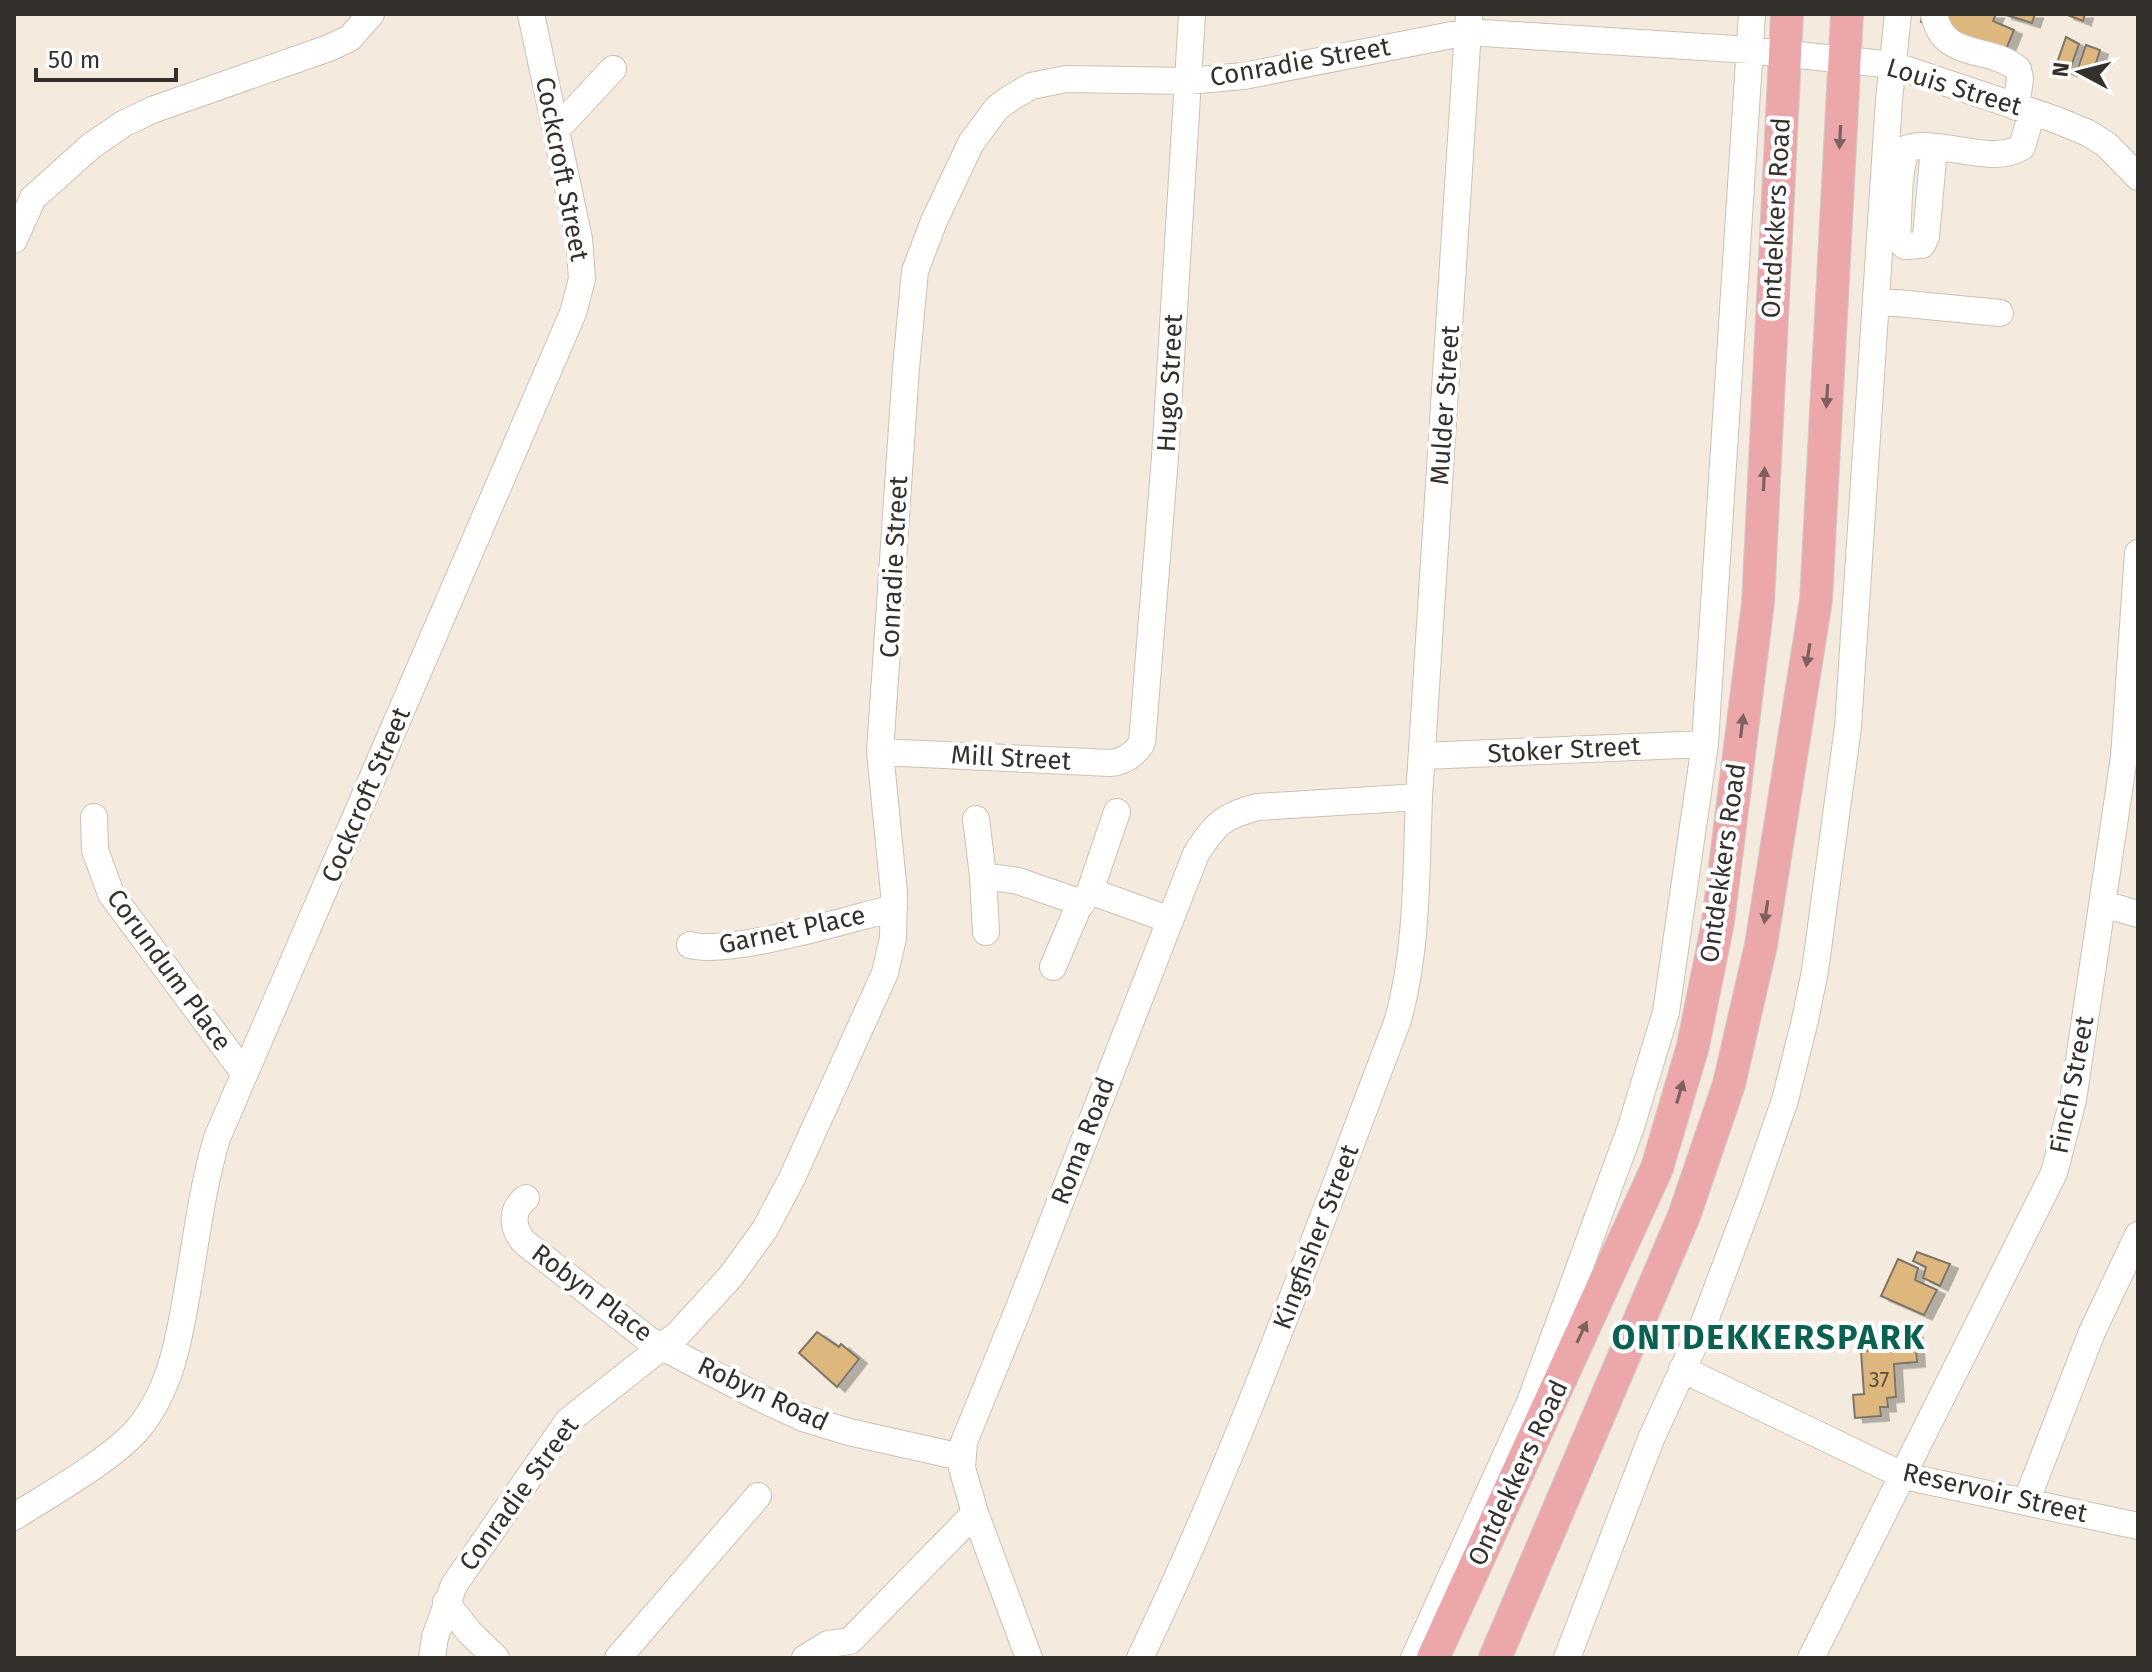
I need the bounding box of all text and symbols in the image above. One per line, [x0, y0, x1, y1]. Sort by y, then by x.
street label: Conradie Street [1208, 31, 1393, 93]
scale bar [36, 32, 176, 82]
north arrow [2040, 32, 2120, 112]
text: 50 m [48, 46, 100, 74]
street label: Louis Street [1883, 52, 2026, 122]
text: N [2046, 61, 2075, 79]
street label: Cockcroft Street [529, 74, 595, 264]
street label: Ontdekkers Road [1755, 117, 1797, 319]
one-way arrow [1834, 125, 1847, 150]
street label: Hugo Street [1151, 312, 1189, 453]
street label: Mulder Street [1424, 323, 1466, 486]
one-way arrow [1820, 384, 1833, 409]
one-way arrow [1758, 466, 1771, 491]
street label: Conradie Street [874, 475, 914, 659]
one-way arrow [1801, 643, 1813, 668]
street label: Cockcroft Street [315, 702, 417, 887]
one-way arrow [1736, 713, 1749, 738]
street label: Stoker Street [1487, 730, 1642, 769]
street label: Mill Street [950, 739, 1072, 777]
street label: Ontdekkers Road [1694, 761, 1752, 965]
street label: Corundum Place [100, 883, 238, 1057]
street label: Garnet Place [716, 899, 868, 961]
one-way arrow [1759, 900, 1772, 925]
street label: Finch Street [2043, 1013, 2101, 1156]
street label: Roma Road [1045, 1073, 1121, 1209]
one-way arrow [1674, 1080, 1687, 1104]
street label: Kingfisher Street [1267, 1140, 1366, 1334]
street label: Robyn Place [525, 1237, 659, 1349]
district label: ONTDEKKERSPARK [1612, 1317, 1926, 1358]
one-way arrow [1575, 1321, 1589, 1344]
street label: Robyn Road [693, 1350, 833, 1438]
house number: 37 [1869, 1366, 1890, 1393]
street label: Ontdekkers Road [1461, 1375, 1575, 1571]
street label: Conradie Street [453, 1411, 585, 1577]
street label: Reservoir Street [1900, 1457, 2091, 1529]

